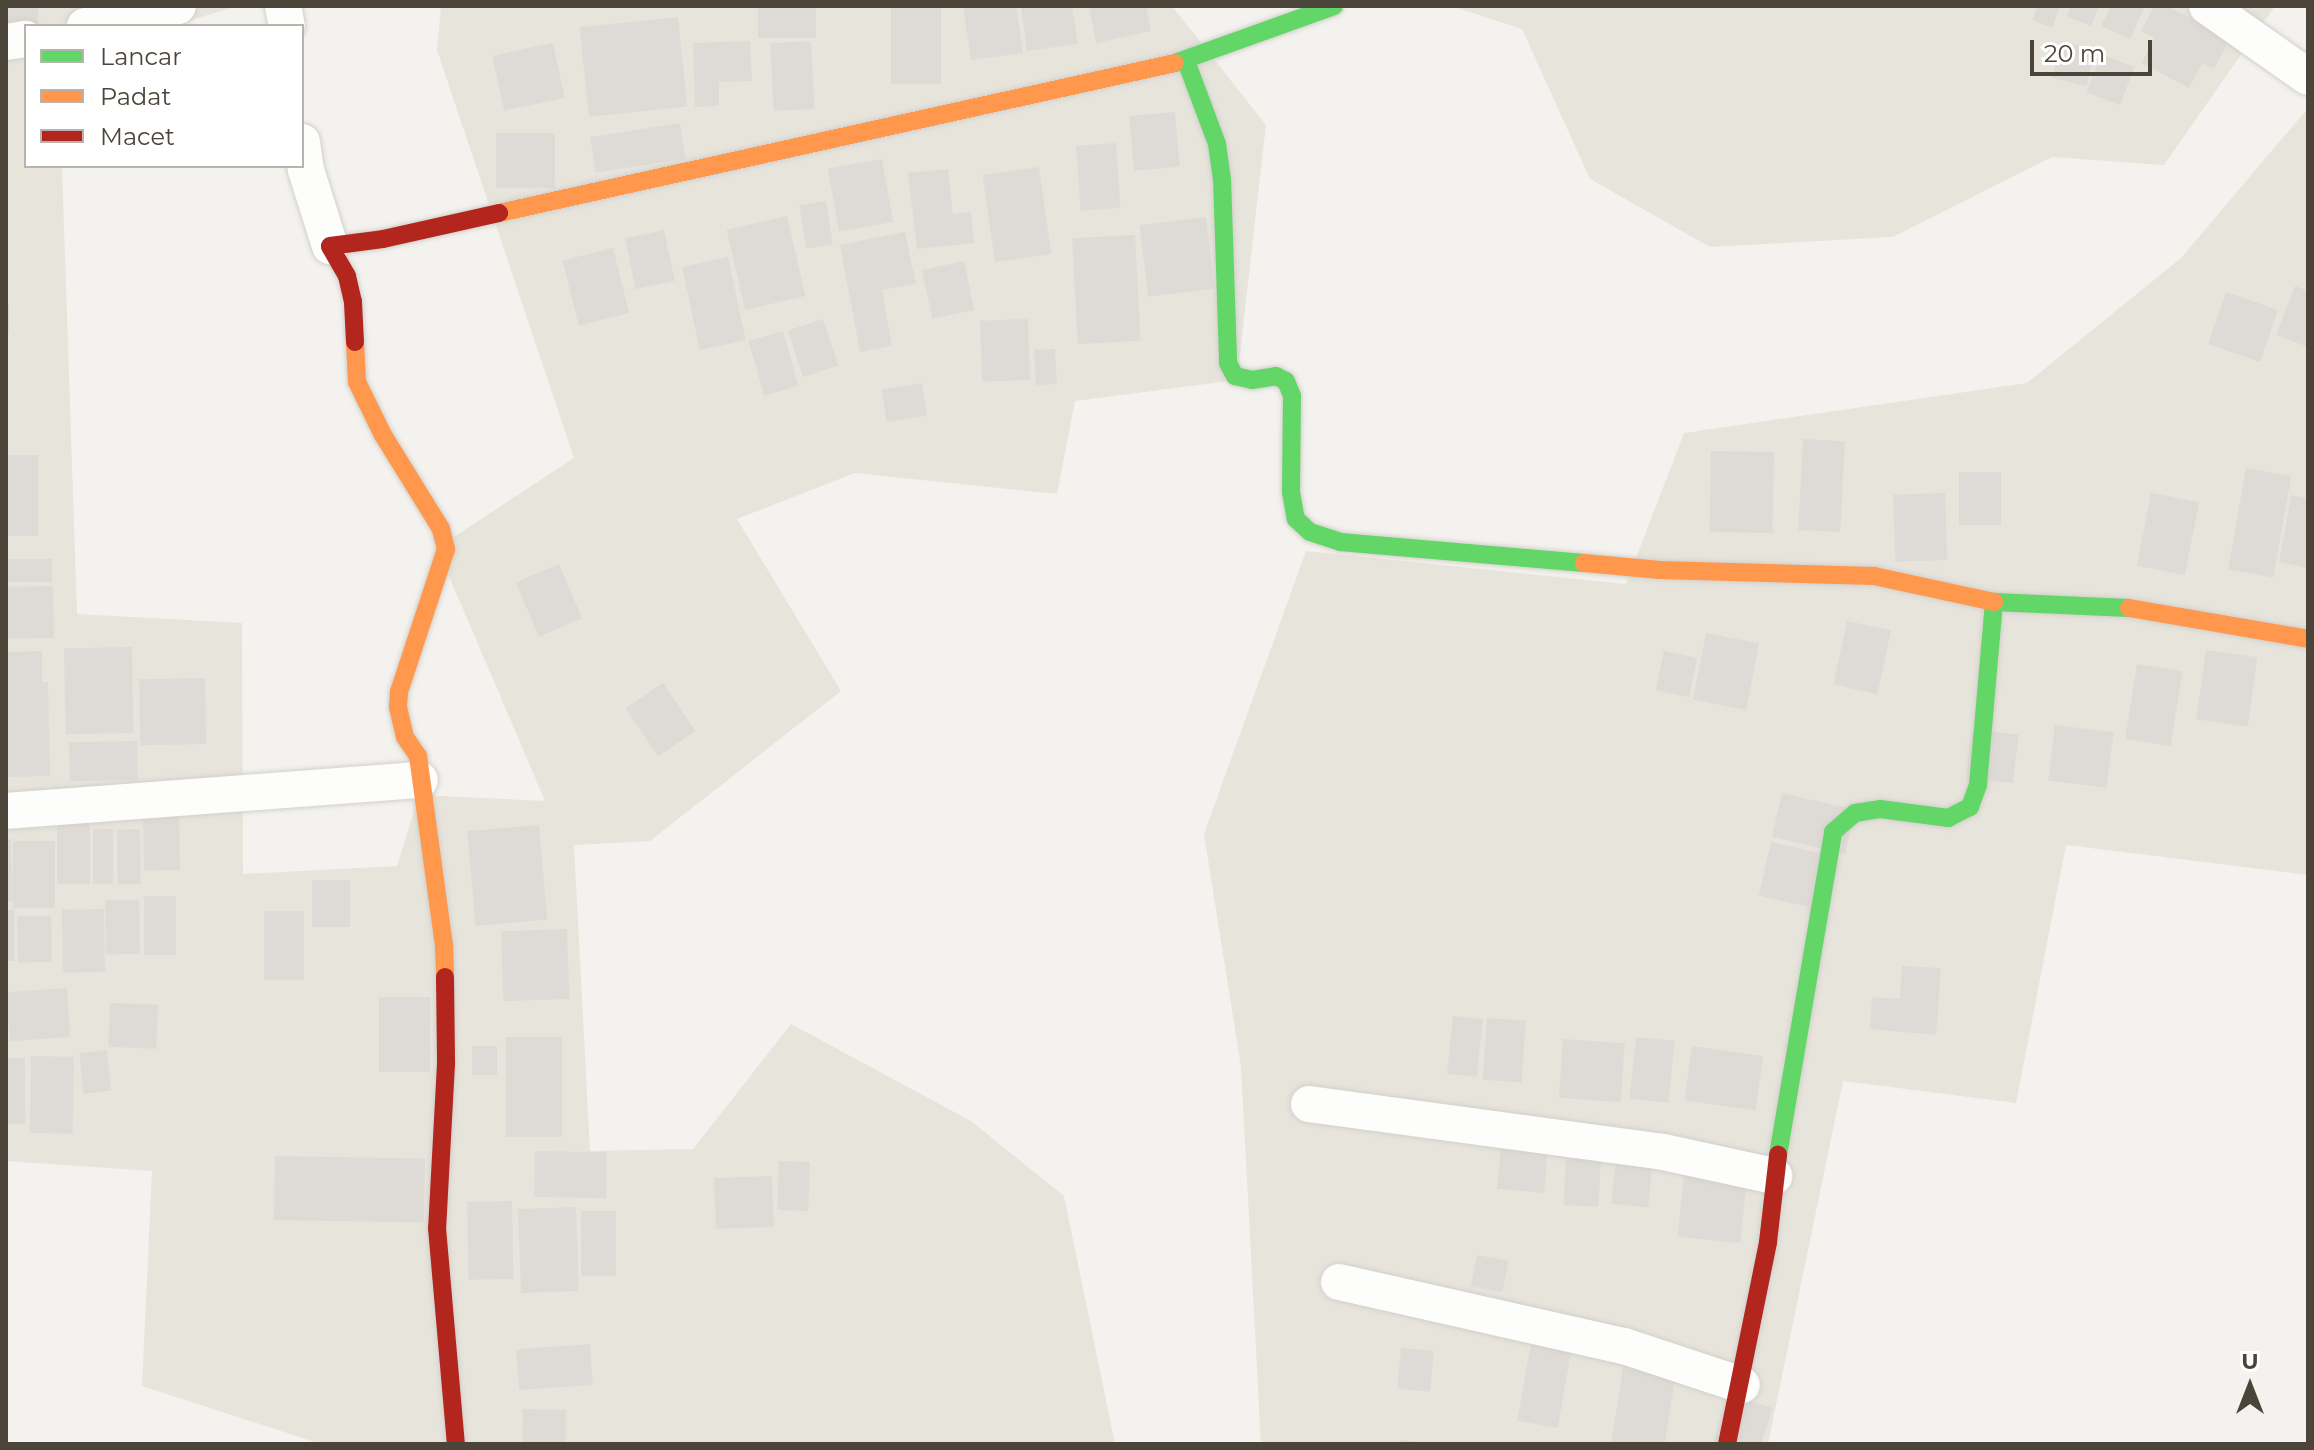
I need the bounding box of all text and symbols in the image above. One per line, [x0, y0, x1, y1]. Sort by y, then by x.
legend [24, 24, 304, 168]
scale bar [2034, 24, 2156, 74]
text: 20 m [2044, 39, 2105, 68]
text: Lancar [100, 42, 182, 71]
text: Padat [100, 82, 171, 111]
text: Macet [100, 122, 175, 151]
north arrow [2210, 1346, 2290, 1426]
text: U [2241, 1348, 2259, 1375]

